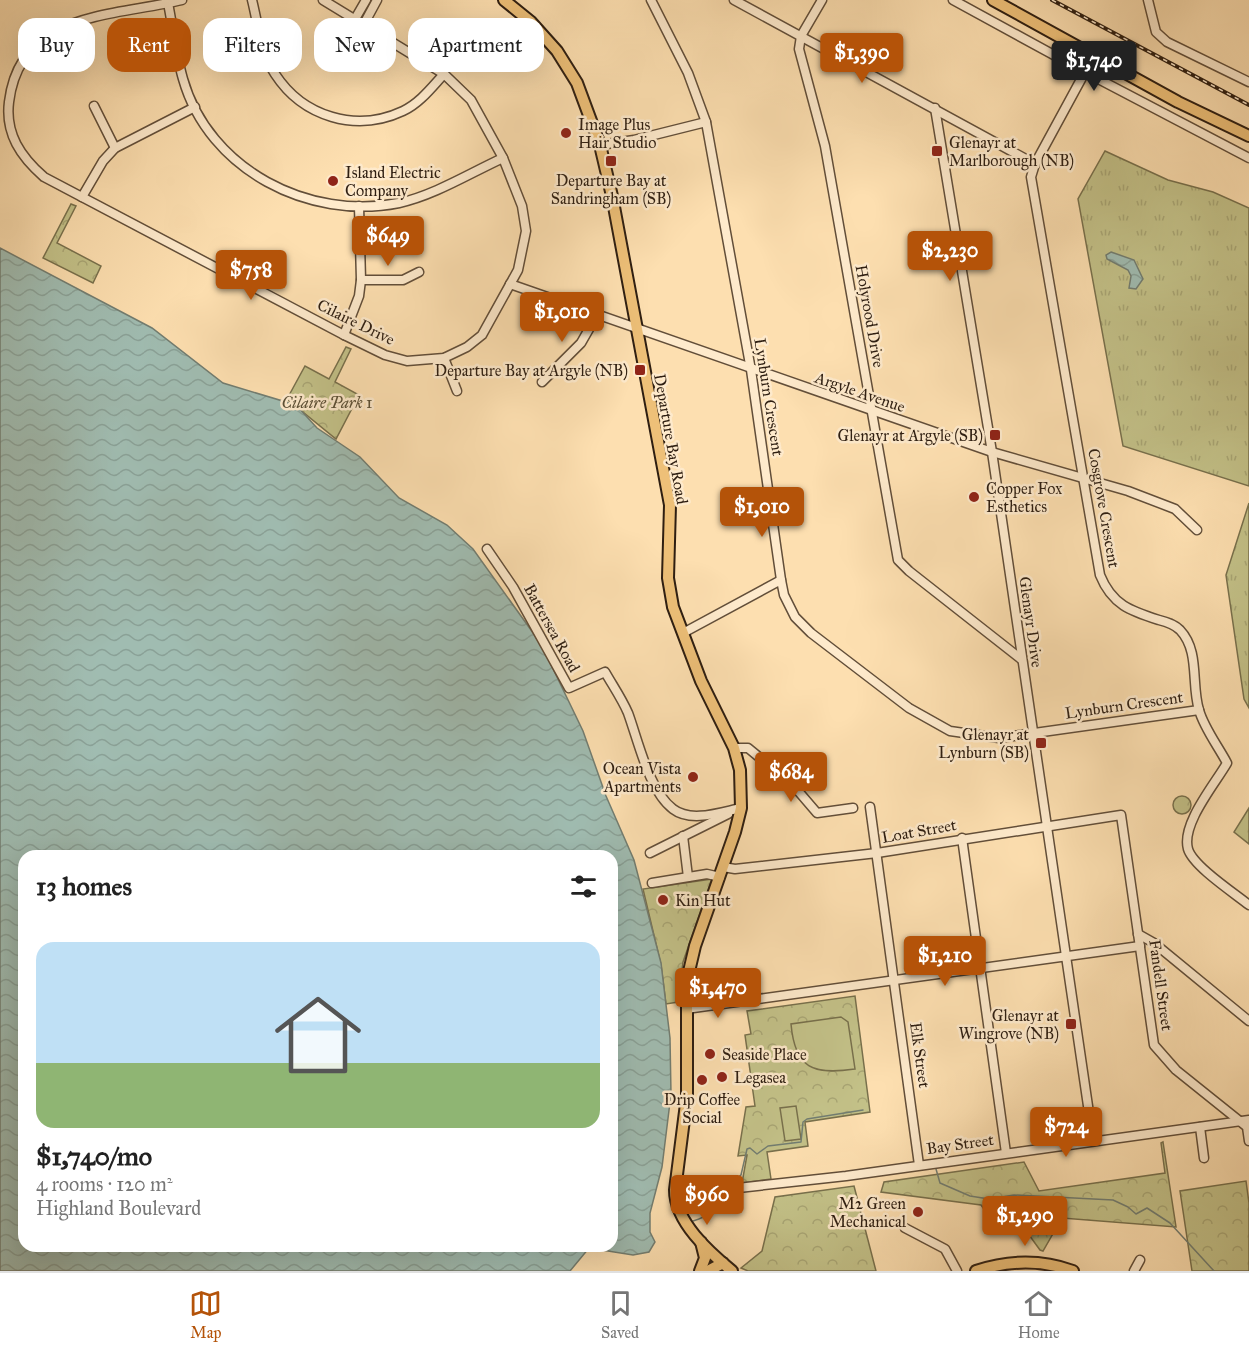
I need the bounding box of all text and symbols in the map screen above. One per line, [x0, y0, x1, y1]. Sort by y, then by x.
chip: Buy [18, 18, 95, 72]
chip: Rent [107, 18, 191, 72]
chip: Filters [203, 18, 302, 72]
chip: New [314, 18, 396, 72]
chip: Apartment [408, 18, 544, 72]
pin: $1,390 [813, 33, 911, 84]
text: $1,390 [834, 40, 890, 64]
pin: $1,740 [1045, 41, 1143, 92]
text: $1,740 [1066, 48, 1122, 72]
place label: Image Plus Hair Studio [578, 115, 656, 152]
marker: Image Plus Hair Studio [559, 126, 573, 140]
place label: Glenayr at Marlborough (NB) [949, 133, 1074, 171]
marker: Glenayr at Marlborough (NB) [930, 144, 944, 158]
marker: Departure Bay at Sandringham (SB) [604, 154, 618, 168]
place label: Island Electric Company [345, 163, 441, 200]
place label: Departure Bay at Sandringham (SB) [551, 171, 671, 209]
marker: Island Electric Company [326, 174, 340, 188]
pin: $649 [352, 216, 424, 267]
text: $649 [366, 223, 410, 247]
pin: $2,230 [901, 231, 999, 282]
text: $2,230 [922, 238, 978, 262]
pin: $758 [215, 250, 287, 301]
text: $758 [230, 257, 272, 281]
street label: Holyrood Drive [852, 263, 888, 369]
pin: $1,010 [513, 292, 611, 343]
street label: Cilaire Drive [314, 295, 398, 349]
text: $1,010 [534, 299, 590, 323]
street label: Lynburn Crescent [750, 337, 788, 458]
place label: Departure Bay at Argyle (NB) [435, 361, 628, 381]
marker: Departure Bay at Argyle (NB) [633, 363, 647, 377]
street label: Argyle Avenue [811, 367, 908, 417]
street label: Departure Bay Road [650, 372, 692, 506]
park label: Cilaire Park 1 [281, 393, 373, 412]
place label: Glenayr at Argyle (SB) [838, 426, 983, 446]
marker: Glenayr at Argyle (SB) [988, 428, 1002, 442]
street label: Cosgrove Crescent [1083, 447, 1124, 570]
place label: Copper Fox Esthetics [986, 479, 1062, 516]
pin: $1,010 [713, 487, 811, 538]
marker: Copper Fox Esthetics [967, 490, 981, 504]
text: $1,010 [734, 494, 790, 518]
street label: Glenayr Drive [1015, 575, 1047, 669]
street label: Battersea Road [520, 580, 584, 676]
street label: Lynburn Crescent [1064, 687, 1185, 723]
place label: Glenayr at Lynburn (SB) [938, 725, 1029, 763]
marker: Glenayr at Lynburn (SB) [1034, 736, 1048, 750]
pin: $684 [755, 752, 827, 803]
place label: Ocean Vista Apartments [603, 759, 681, 796]
text: $684 [769, 759, 813, 783]
marker: Ocean Vista Apartments [686, 770, 700, 784]
street label: Loat Street [880, 815, 958, 847]
text: 13 homes [36, 870, 132, 902]
icon: filters [567, 870, 600, 903]
place label: Kin Hut [675, 891, 731, 910]
marker: Kin Hut [656, 893, 670, 907]
pin: $1,210 [896, 936, 994, 987]
street label: Fandell Street [1145, 938, 1177, 1032]
text: $1,210 [918, 943, 972, 967]
pin: $1,470 [669, 968, 767, 1019]
text: $1,470 [689, 975, 747, 999]
icon: home [264, 981, 372, 1089]
place label: Glenayr at Wingrove (NB) [959, 1006, 1059, 1044]
marker: Glenayr at Wingrove (NB) [1064, 1017, 1078, 1031]
street label: Elk Street [906, 1021, 934, 1090]
place label: Seaside Place [722, 1045, 807, 1064]
marker: Seaside Place [703, 1047, 717, 1061]
place label: Legasea [734, 1068, 786, 1088]
marker: Legasea [715, 1070, 729, 1084]
marker: Drip Coffee Social [695, 1073, 709, 1087]
place label: Drip Coffee Social [664, 1090, 741, 1127]
pin: $724 [1030, 1107, 1102, 1158]
text: $724 [1044, 1114, 1088, 1138]
street label: Bay Street [925, 1130, 995, 1158]
text: $1,740/mo [36, 1140, 152, 1172]
text: 4 rooms · 120 m² [36, 1172, 173, 1196]
pin: $960 [671, 1175, 743, 1226]
text: $960 [685, 1182, 729, 1206]
place label: M2 Green Mechanical [830, 1194, 907, 1231]
text: Highland Boulevard [36, 1196, 201, 1220]
pin: $1,290 [976, 1196, 1074, 1247]
text: $1,290 [996, 1203, 1054, 1227]
marker: M2 Green Mechanical [911, 1205, 925, 1219]
tab: Map [189, 1287, 222, 1342]
tab: Saved [601, 1287, 639, 1342]
tab: Home [1018, 1287, 1060, 1342]

